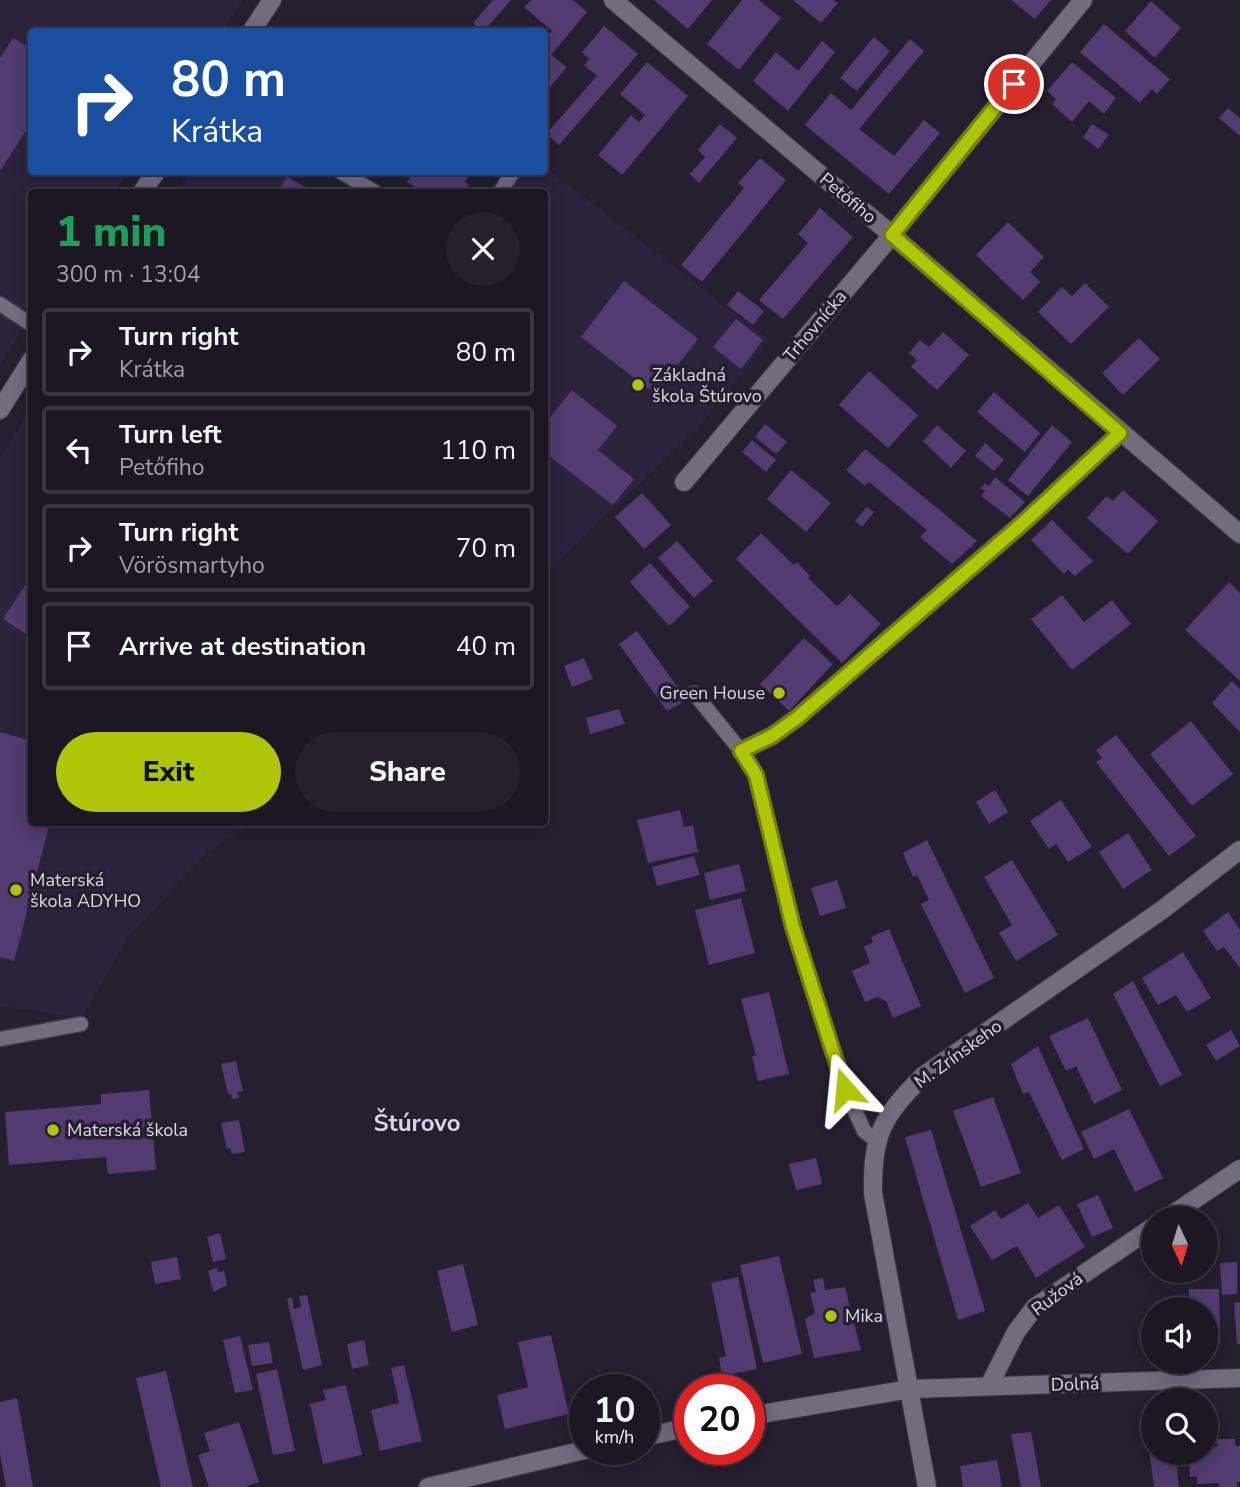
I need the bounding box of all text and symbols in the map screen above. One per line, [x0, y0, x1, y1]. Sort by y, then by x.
text: 80 m [171, 46, 286, 113]
pin [984, 54, 1044, 114]
icon: right [56, 56, 147, 147]
icon: arrive [995, 65, 1033, 103]
text: Krátka [171, 110, 263, 153]
street label: Petőfiho [815, 167, 881, 229]
text: 1 min [56, 204, 166, 261]
button: close [446, 212, 520, 286]
text: 300 m · 13:04 [56, 259, 201, 290]
street label: Trhovnícka [778, 285, 852, 367]
text: Turn right [119, 319, 238, 354]
icon: right [60, 333, 98, 371]
text: 80 m [456, 335, 516, 370]
text: Krátka [119, 354, 185, 385]
place label: Základná škola Štúrovo [652, 363, 762, 408]
marker: Základná škola Štúrovo [630, 377, 646, 393]
text: Turn left [119, 417, 222, 452]
icon: left [60, 431, 98, 469]
text: 110 m [440, 433, 516, 468]
text: Petőfiho [119, 452, 205, 483]
text: Turn right [119, 515, 238, 550]
icon: right [60, 529, 98, 567]
text: 70 m [456, 531, 516, 566]
text: Vörösmartyho [119, 550, 265, 581]
icon: arrive [60, 627, 98, 665]
text: Arrive at destination [119, 629, 366, 664]
text: 40 m [456, 629, 516, 664]
place label: Green House [660, 681, 765, 705]
marker: Green House [771, 685, 787, 701]
button: Exit [56, 732, 281, 812]
button: Share [295, 732, 520, 812]
place label: Materská škola ADYHO [30, 868, 141, 913]
marker: Materská škola ADYHO [8, 882, 24, 898]
street label: M. Zrínskeho [909, 1014, 1007, 1094]
position arrow [808, 1052, 882, 1126]
district label: Štúrovo [373, 1107, 461, 1139]
place label: Materská škola [67, 1118, 188, 1142]
marker: Materská škola [45, 1122, 61, 1138]
north arrow [1141, 1206, 1218, 1283]
map controls [1141, 1206, 1218, 1465]
street label: Ružová [1026, 1267, 1088, 1321]
button: sound [1141, 1297, 1218, 1374]
place label: Mika [845, 1304, 883, 1328]
marker: Mika [823, 1308, 839, 1324]
street label: Dolná [1050, 1371, 1100, 1397]
speed limit sign: 20 [674, 1374, 765, 1465]
text: 10 [593, 1387, 636, 1434]
button: search [1141, 1388, 1218, 1465]
text: km/h [595, 1425, 634, 1449]

